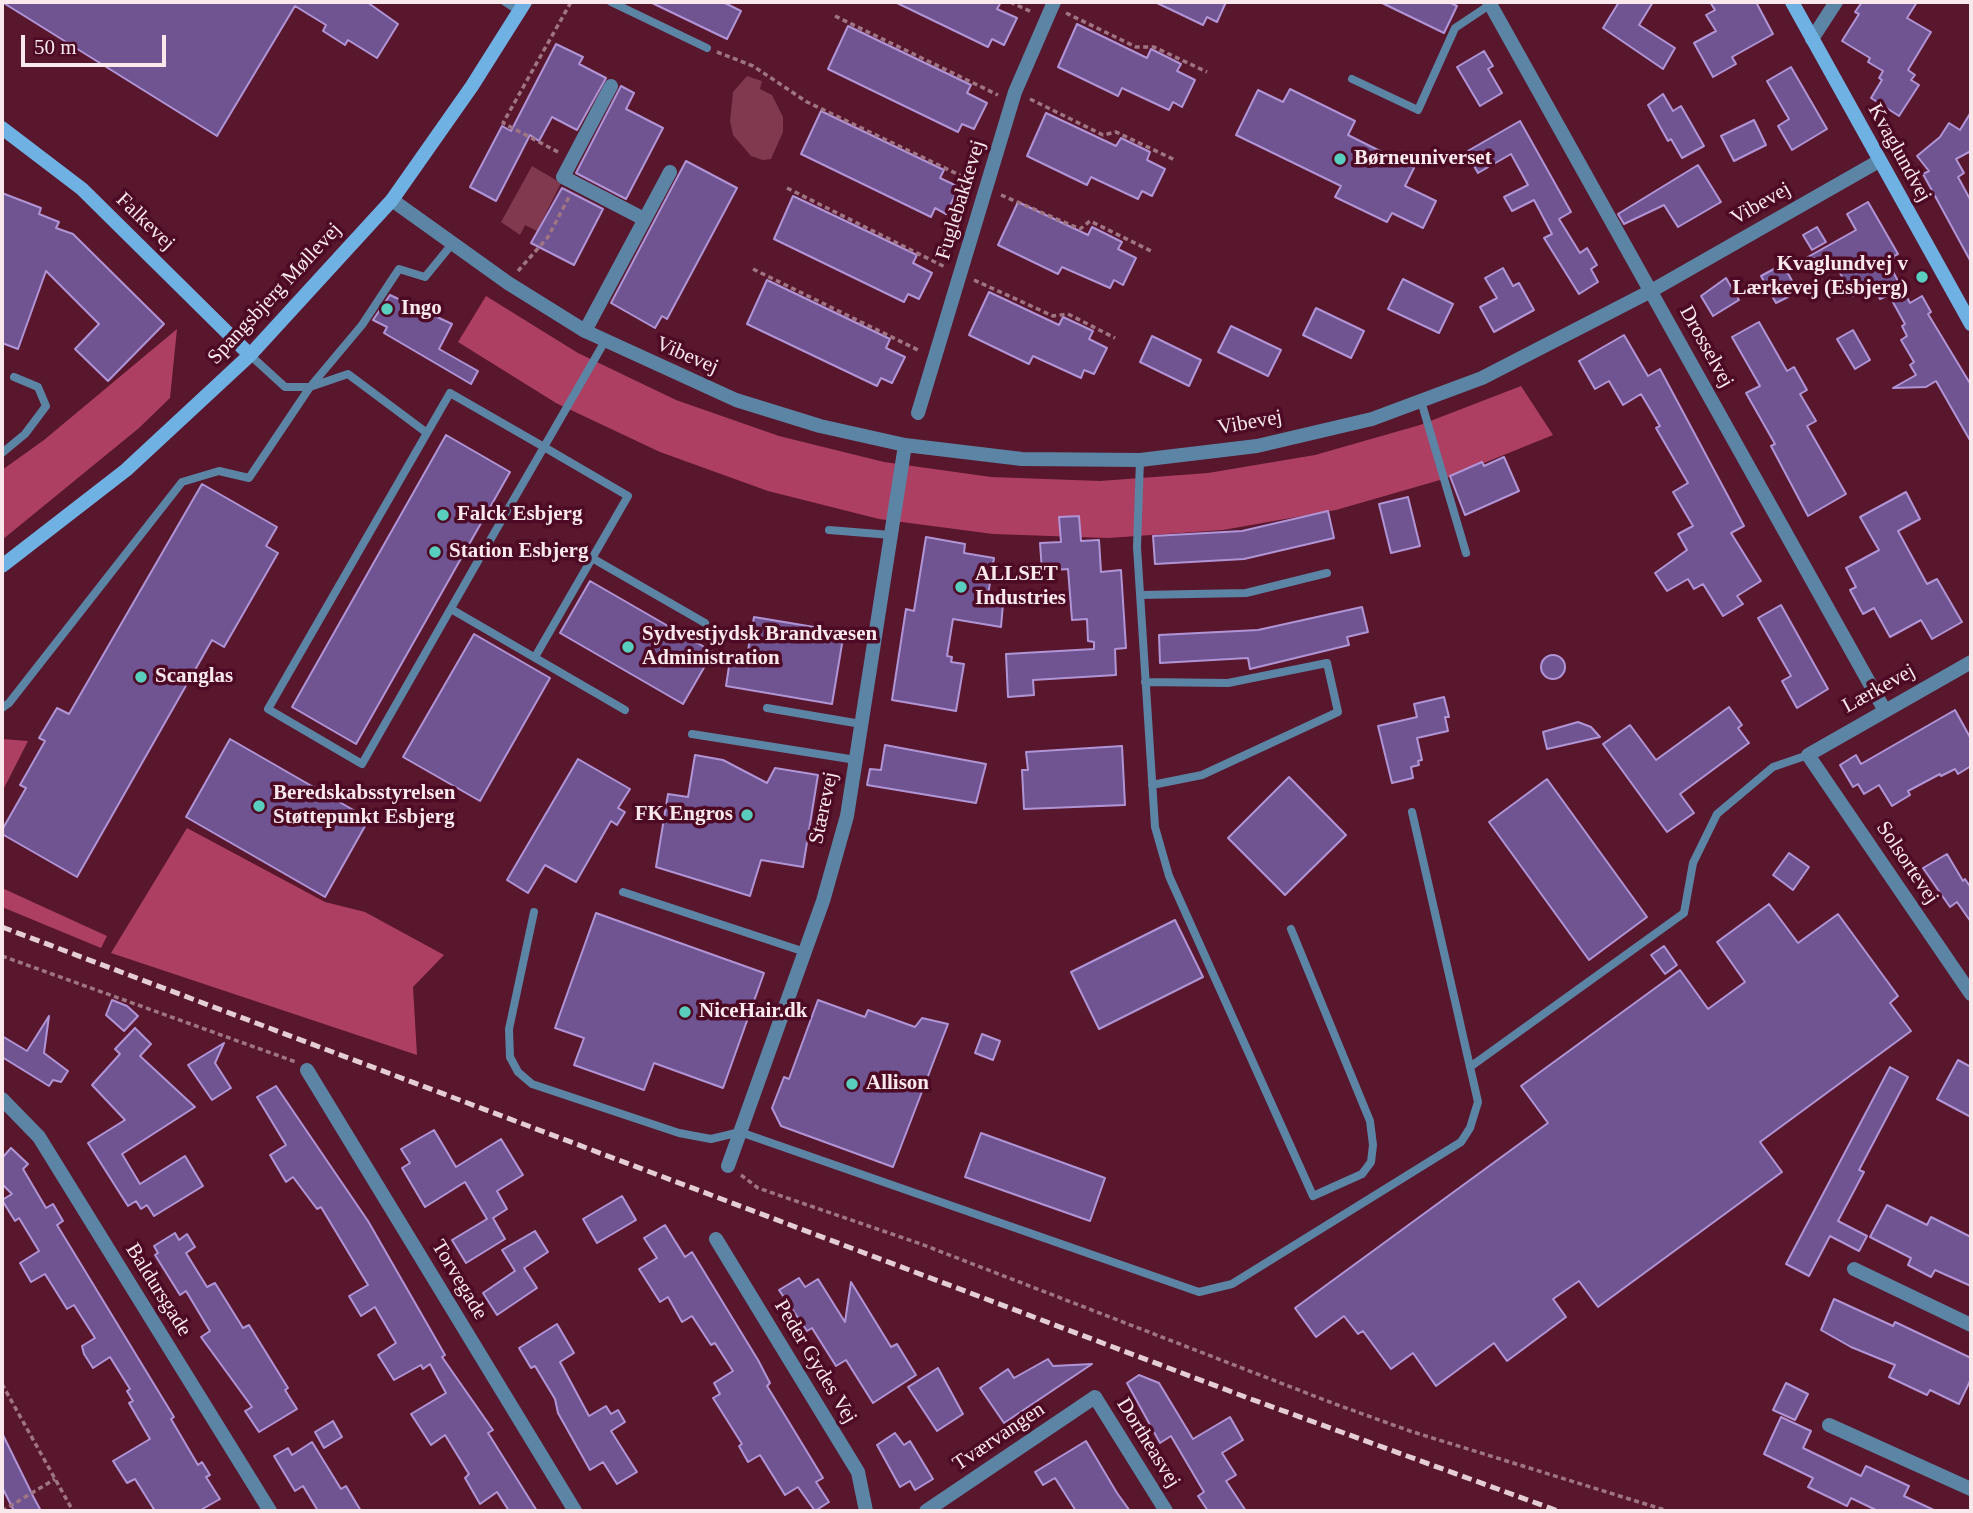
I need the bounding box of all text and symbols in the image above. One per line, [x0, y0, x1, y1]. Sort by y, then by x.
scale bar [24, 21, 170, 65]
text: 50 m [34, 35, 77, 59]
street label: Kvaglundvej [1862, 99, 1936, 207]
street label: Fuglebakkevej [931, 137, 991, 263]
place label: Børneuniverset [1354, 146, 1492, 172]
marker: Børneuniverset [1332, 151, 1348, 167]
street label: Vibevej [1726, 177, 1796, 231]
street label: Falkevej [110, 188, 180, 256]
street label: Spangsbjerg Møllevej [203, 218, 347, 370]
place label: Kvaglundvej v Lærkevej (Esbjerg) [1732, 252, 1908, 302]
marker: Kvaglundvej v Lærkevej (Esbjerg) [1914, 269, 1930, 285]
place label: Ingo [401, 296, 442, 322]
marker: Ingo [379, 301, 395, 317]
street label: Drosselvej [1673, 302, 1739, 392]
street label: Vibevej [652, 332, 722, 380]
street label: Vibevej [1216, 405, 1284, 441]
place label: Falck Esbjerg [457, 502, 582, 528]
marker: Falck Esbjerg [435, 507, 451, 523]
place label: Station Esbjerg [449, 539, 588, 565]
marker: Station Esbjerg [427, 544, 443, 560]
place label: ALLSET Industries [975, 562, 1066, 612]
marker: ALLSET Industries [953, 579, 969, 595]
place label: Sydvestjydsk Brandvæsen Administration [642, 622, 877, 672]
marker: Sydvestjydsk Brandvæsen Administration [620, 639, 636, 655]
street label: Lærkevej [1838, 659, 1920, 719]
place label: Scanglas [155, 664, 233, 690]
marker: Scanglas [133, 669, 149, 685]
street label: Stærevej [804, 769, 844, 847]
place label: Beredskabsstyrelsen Støttepunkt Esbjerg [273, 781, 455, 831]
marker: Beredskabsstyrelsen Støttepunkt Esbjerg [251, 798, 267, 814]
place label: FK Engros [635, 802, 733, 828]
marker: FK Engros [739, 807, 755, 823]
street label: Solsortevej [1870, 817, 1944, 909]
place label: NiceHair.dk [699, 999, 807, 1025]
marker: NiceHair.dk [677, 1004, 693, 1020]
place label: Allison [866, 1071, 929, 1097]
marker: Allison [844, 1076, 860, 1092]
street label: Torvegade [425, 1236, 493, 1324]
street label: Baldursgade [120, 1239, 196, 1341]
street label: Peder Gydes Vej [768, 1296, 862, 1428]
street label: Dortheasvej [1110, 1393, 1186, 1493]
street label: Tværvangen [948, 1397, 1050, 1477]

